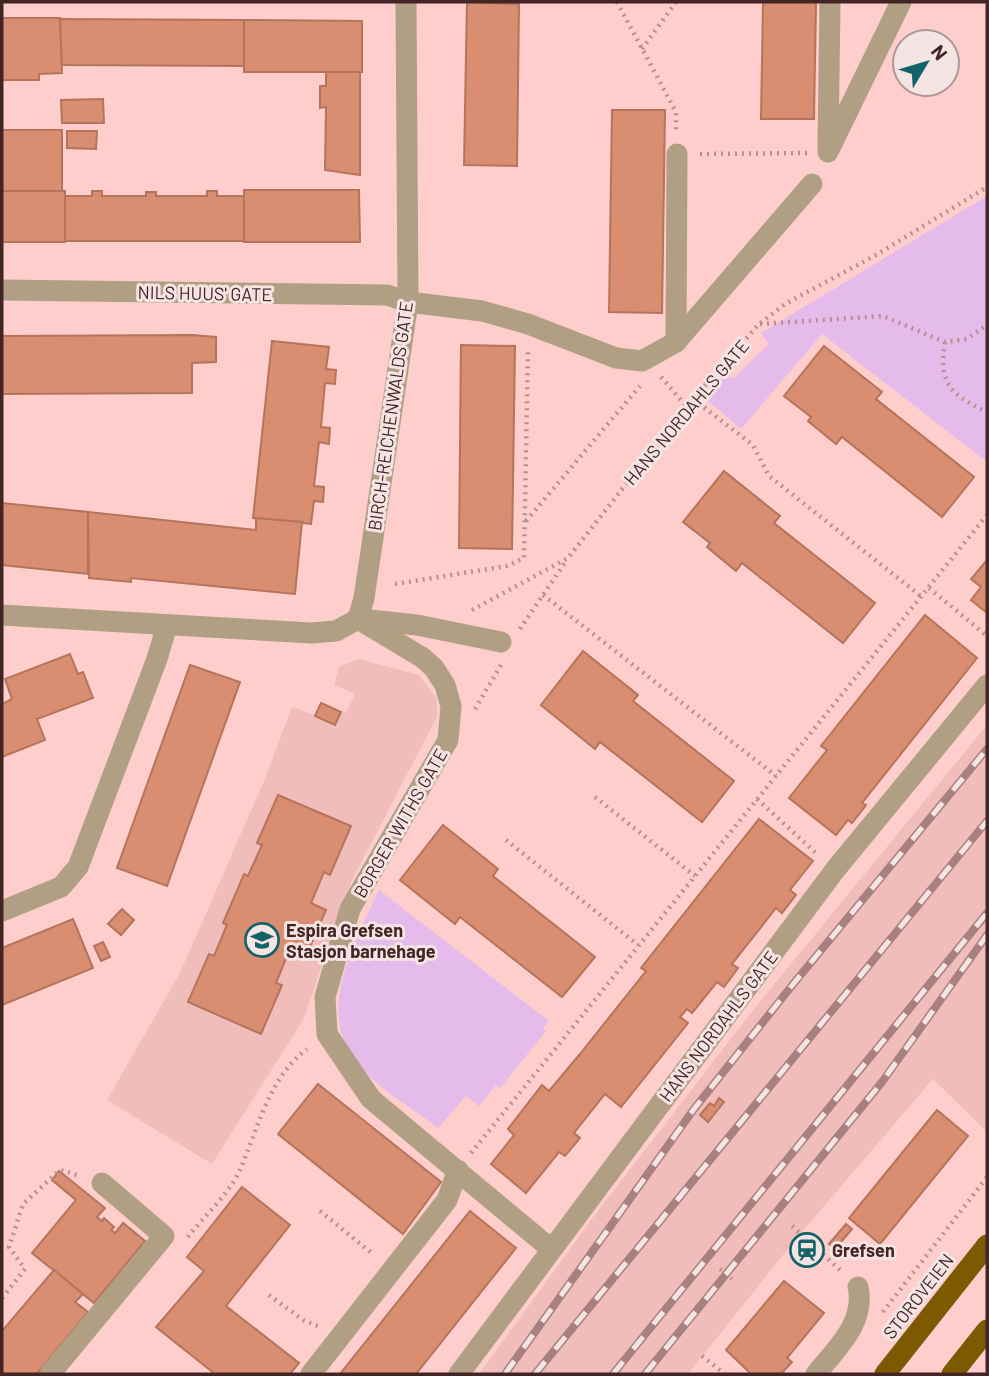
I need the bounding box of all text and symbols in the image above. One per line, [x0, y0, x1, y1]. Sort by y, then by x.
north arrow [891, 28, 961, 98]
text: N [927, 40, 953, 64]
street label: NILS HUUS' GATE [137, 281, 273, 305]
street label: BIRCH-REICHENWALDS GATE [363, 300, 417, 532]
street label: HANS NORDAHLS GATE [619, 335, 753, 489]
street label: BORGER WITHS GATE [348, 745, 452, 901]
place label: Espira Grefsen Stasjon barnehage [286, 919, 436, 962]
school or university icon: Espira Grefsen Stasjon barnehage [243, 921, 281, 959]
street label: HANS NORDAHLS GATE [654, 946, 782, 1106]
station icon: Grefsen [788, 1231, 826, 1269]
place label: Grefsen [832, 1239, 895, 1261]
street label: STOROVEIEN [878, 1249, 958, 1343]

